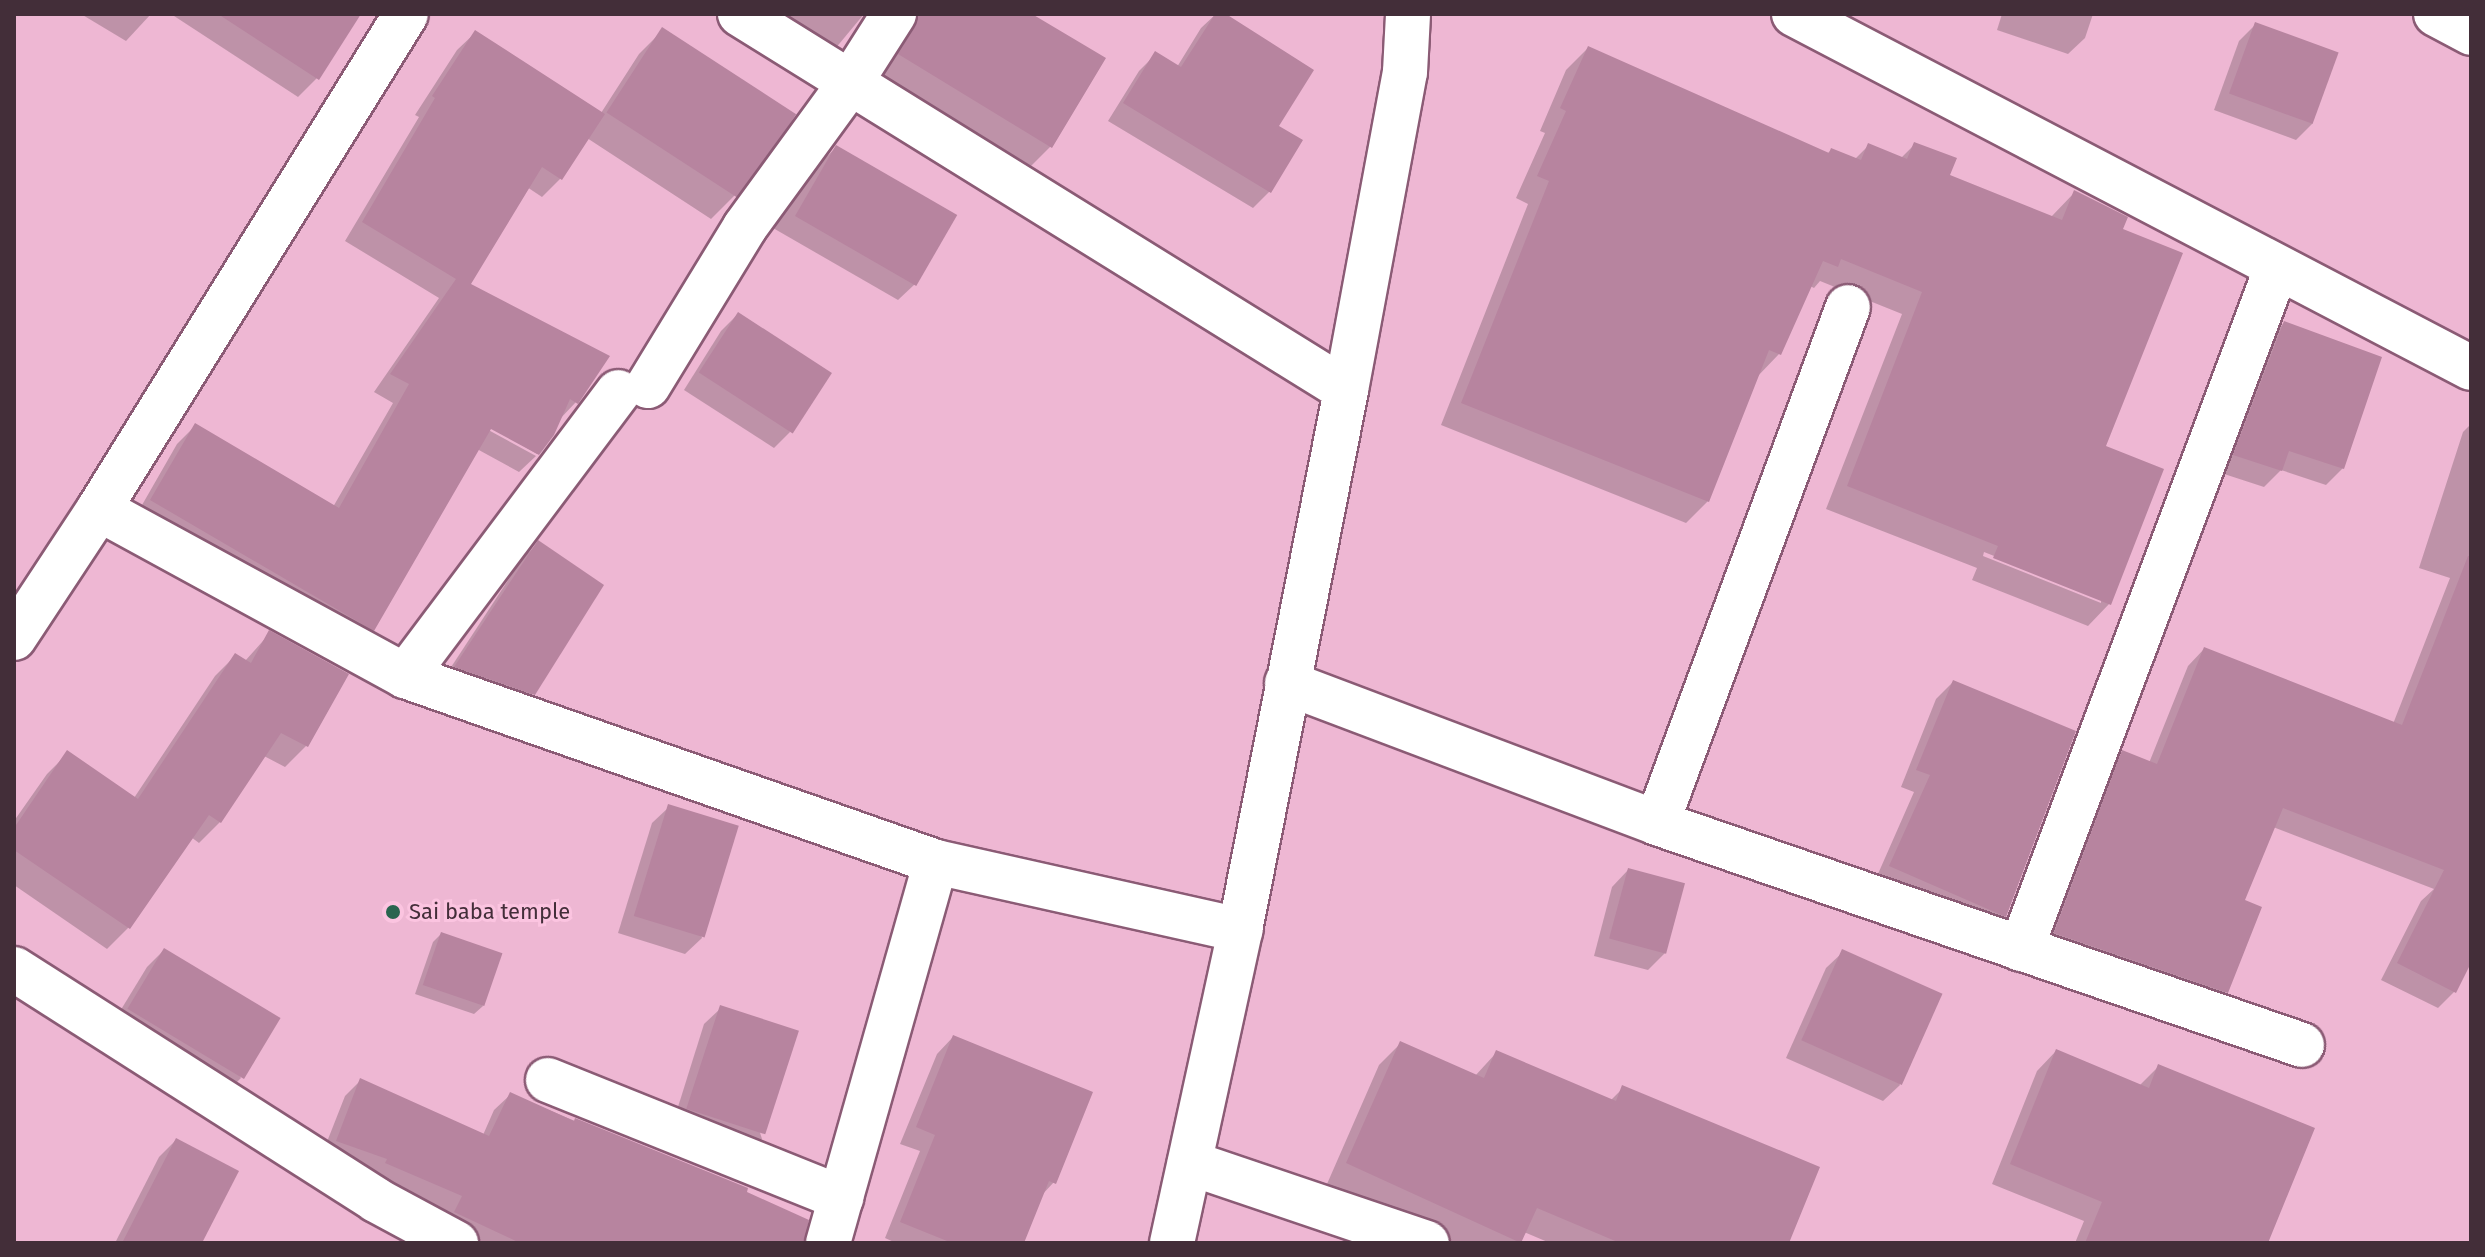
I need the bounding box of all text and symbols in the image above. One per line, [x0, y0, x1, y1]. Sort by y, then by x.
place label: Sai baba temple [409, 899, 570, 925]
marker: Sai baba temple [384, 903, 402, 921]

